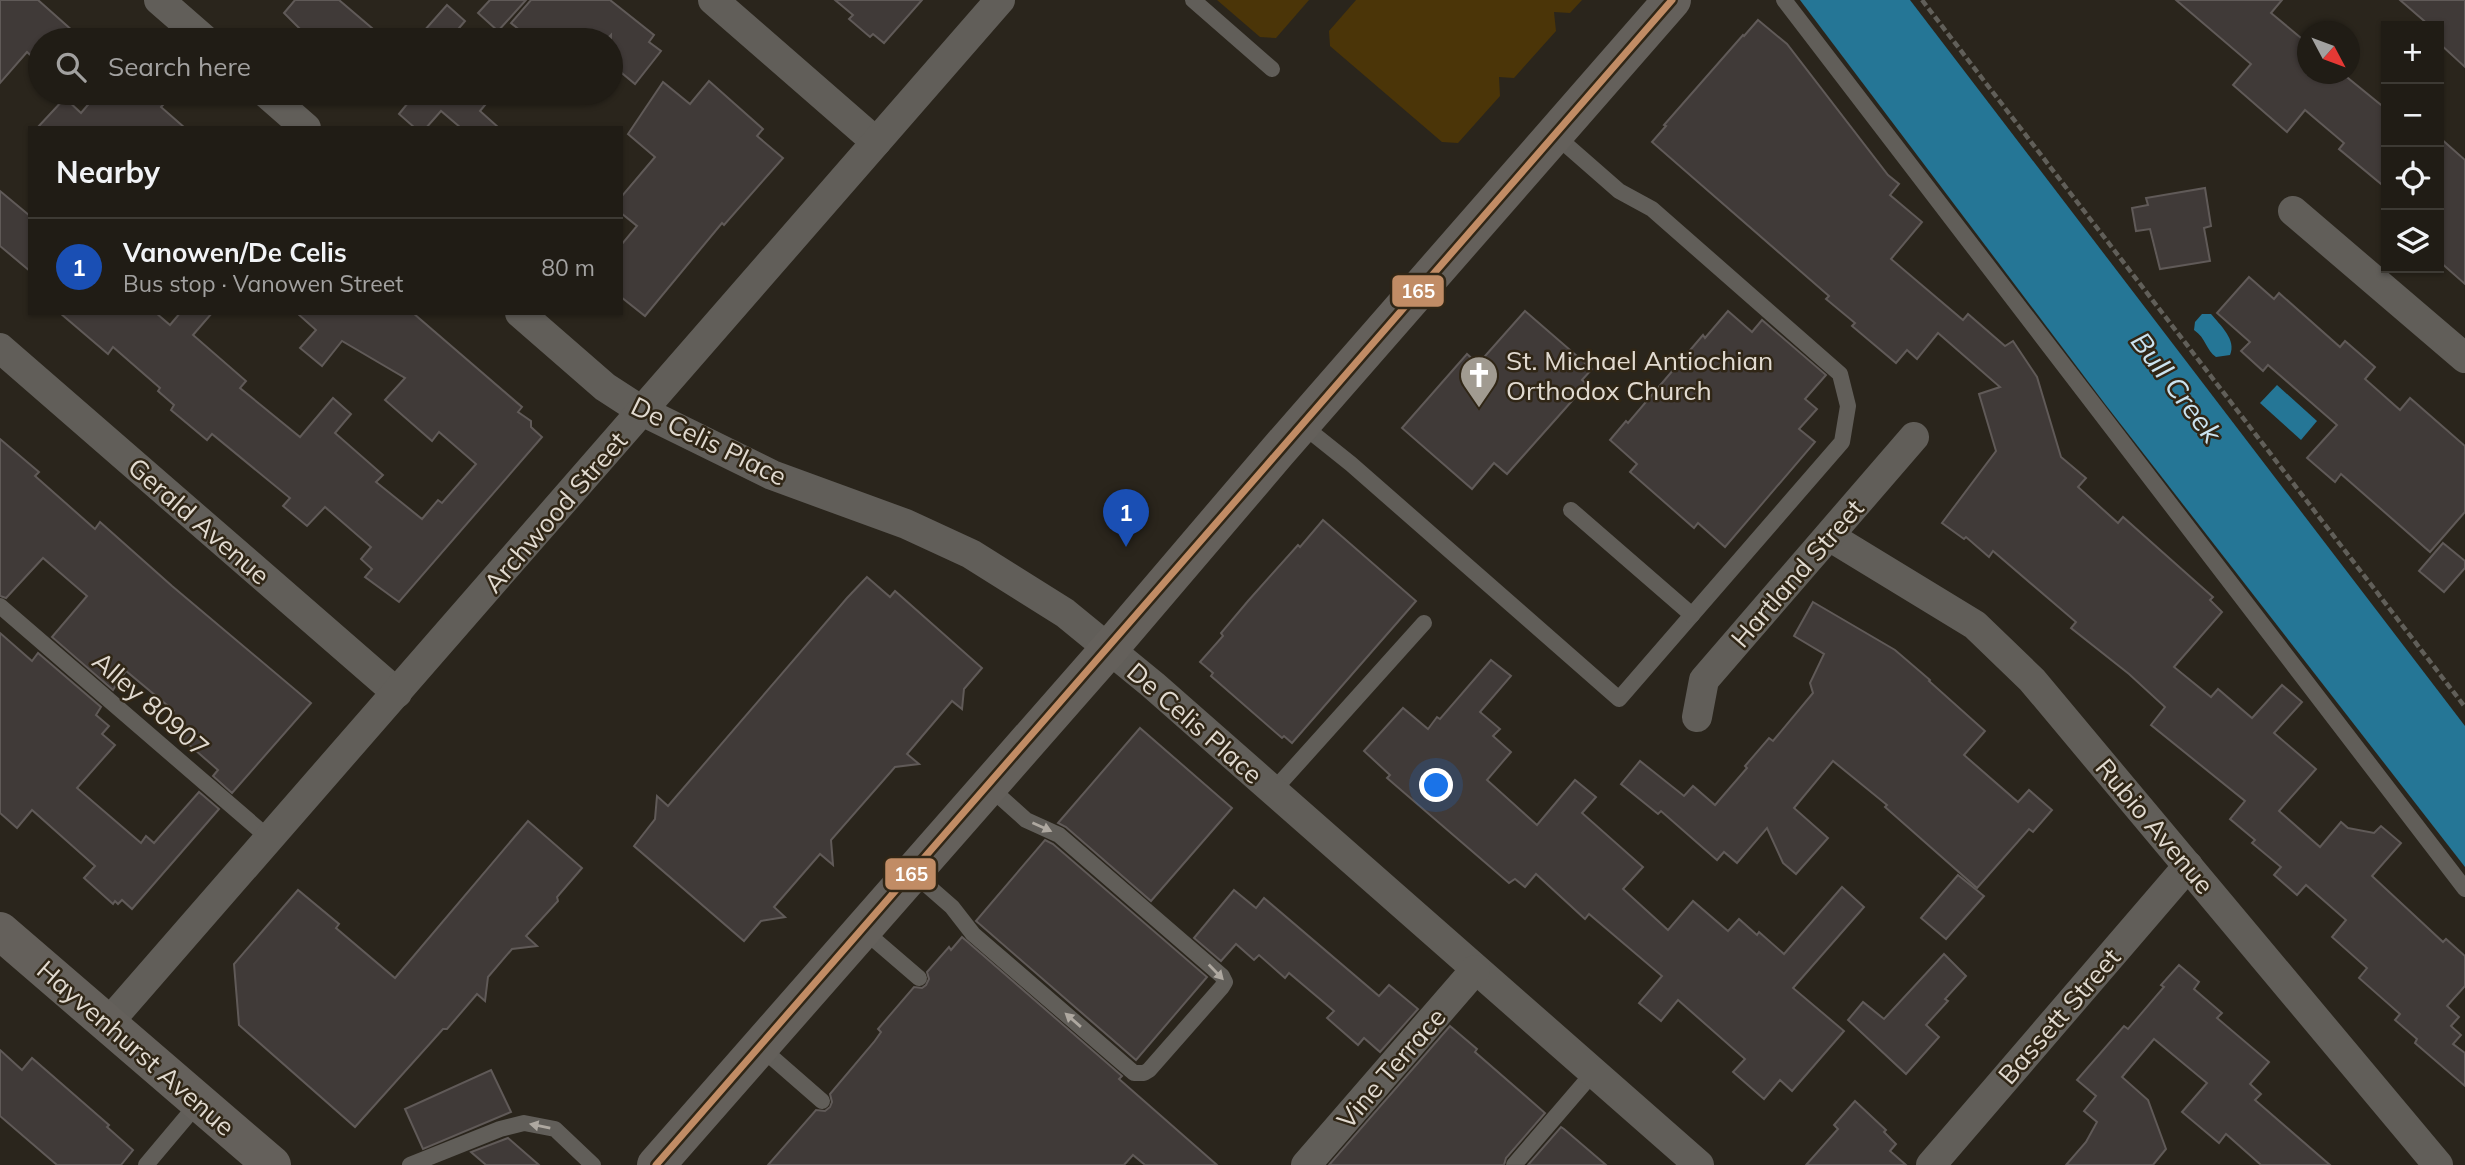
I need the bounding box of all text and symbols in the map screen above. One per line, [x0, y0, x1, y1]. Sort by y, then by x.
north arrow [2297, 21, 2360, 84]
map controls [2381, 21, 2444, 273]
button: + [2381, 21, 2444, 84]
search box [28, 28, 623, 105]
icon: search [52, 48, 90, 86]
text: Search here [108, 50, 251, 83]
button: − [2381, 84, 2444, 147]
button: locate [2381, 147, 2444, 210]
text: Nearby [56, 153, 160, 191]
button: layers [2381, 210, 2444, 273]
text: Vanowen/De Celis [123, 236, 347, 269]
text: 1 [72, 253, 86, 282]
text: 80 m [541, 253, 595, 282]
text: Bus stop · Vanowen Street [123, 269, 403, 298]
line badge: 165 [1391, 274, 1445, 308]
text: 165 [1401, 279, 1435, 303]
water label: Bull Creek [2124, 325, 2231, 451]
place label: St. Michael Antiochian Orthodox Church [1506, 344, 1773, 407]
church icon: St. Michael Antiochian Orthodox Church [1458, 354, 1500, 409]
street label: De Celis Place [626, 389, 792, 493]
street label: Archwood Street [476, 425, 634, 599]
street label: Gerald Avenue [121, 450, 277, 592]
pin: 1 [1103, 489, 1149, 547]
street label: Hartland Street [1724, 492, 1870, 654]
street label: Alley 80907 [86, 644, 216, 764]
street label: De Celis Place [1120, 655, 1270, 791]
street label: Rubio Avenue [2089, 751, 2221, 901]
your location [1419, 768, 1453, 802]
one-way arrow [1032, 821, 1052, 833]
line badge: 165 [884, 857, 937, 891]
text: 165 [894, 862, 928, 886]
street label: Bassett Street [1991, 941, 2127, 1091]
street label: Hayvenhurst Avenue [30, 953, 242, 1143]
one-way arrow [1208, 963, 1224, 980]
street label: Vine Terrace [1330, 1001, 1452, 1135]
one-way arrow [1064, 1013, 1081, 1028]
one-way arrow [529, 1120, 551, 1131]

